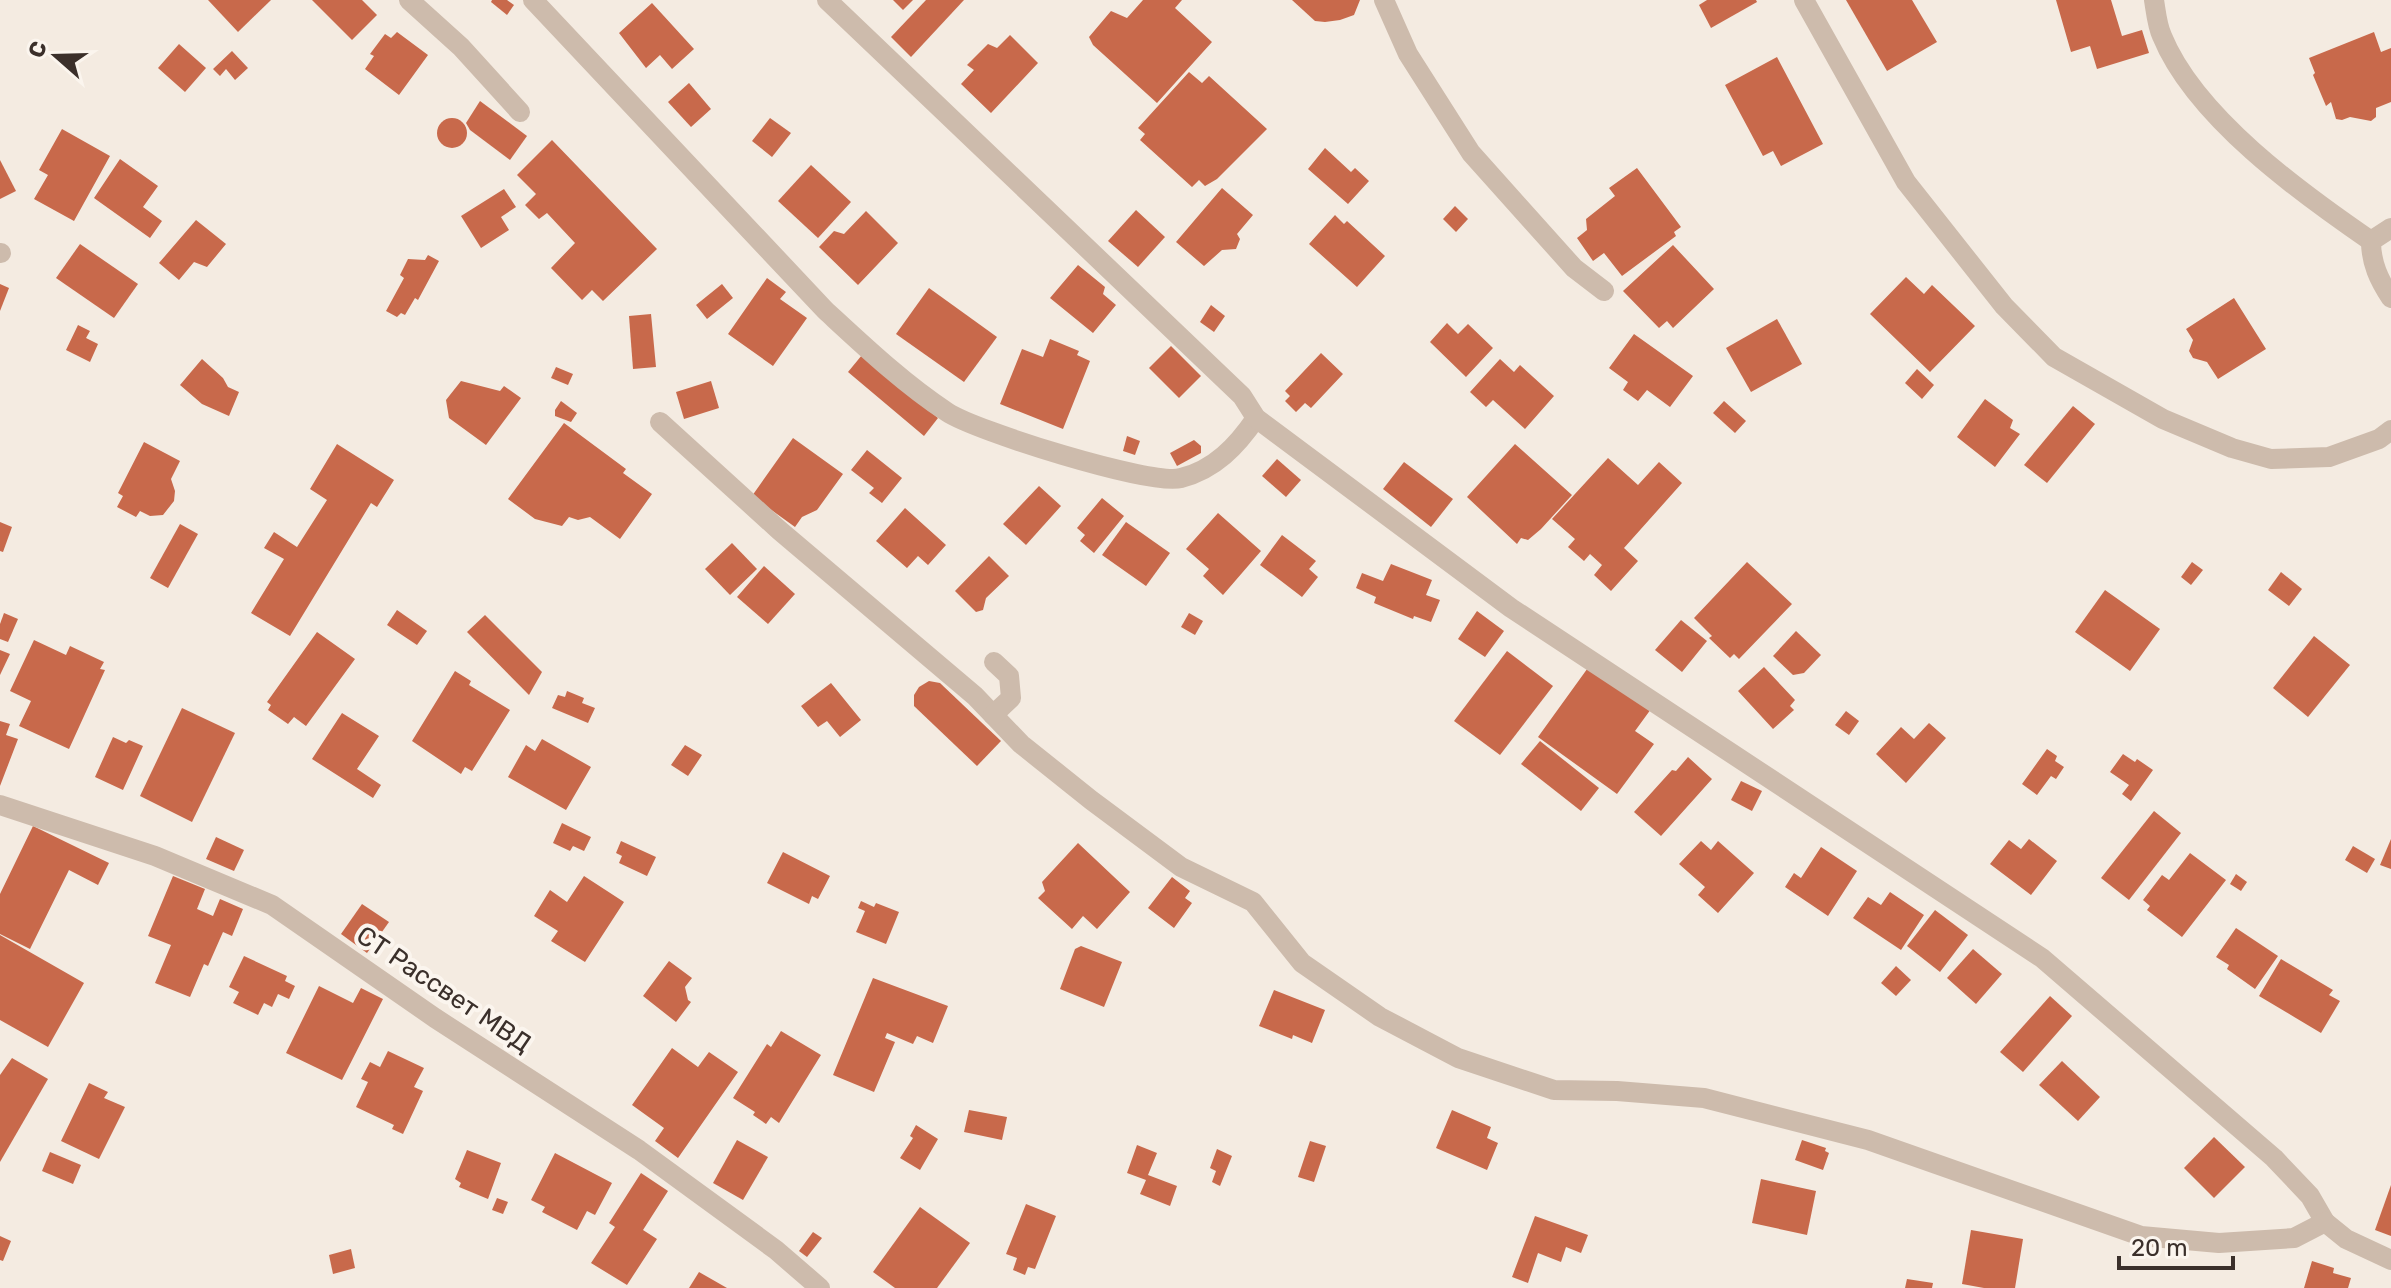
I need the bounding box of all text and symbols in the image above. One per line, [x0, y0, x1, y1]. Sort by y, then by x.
north arrow [16, 16, 96, 96]
text: С [22, 37, 53, 61]
street label: СТ Рассвет МВД [351, 920, 537, 1059]
scale bar [2119, 1220, 2233, 1270]
text: 20 m [2131, 1234, 2188, 1262]

